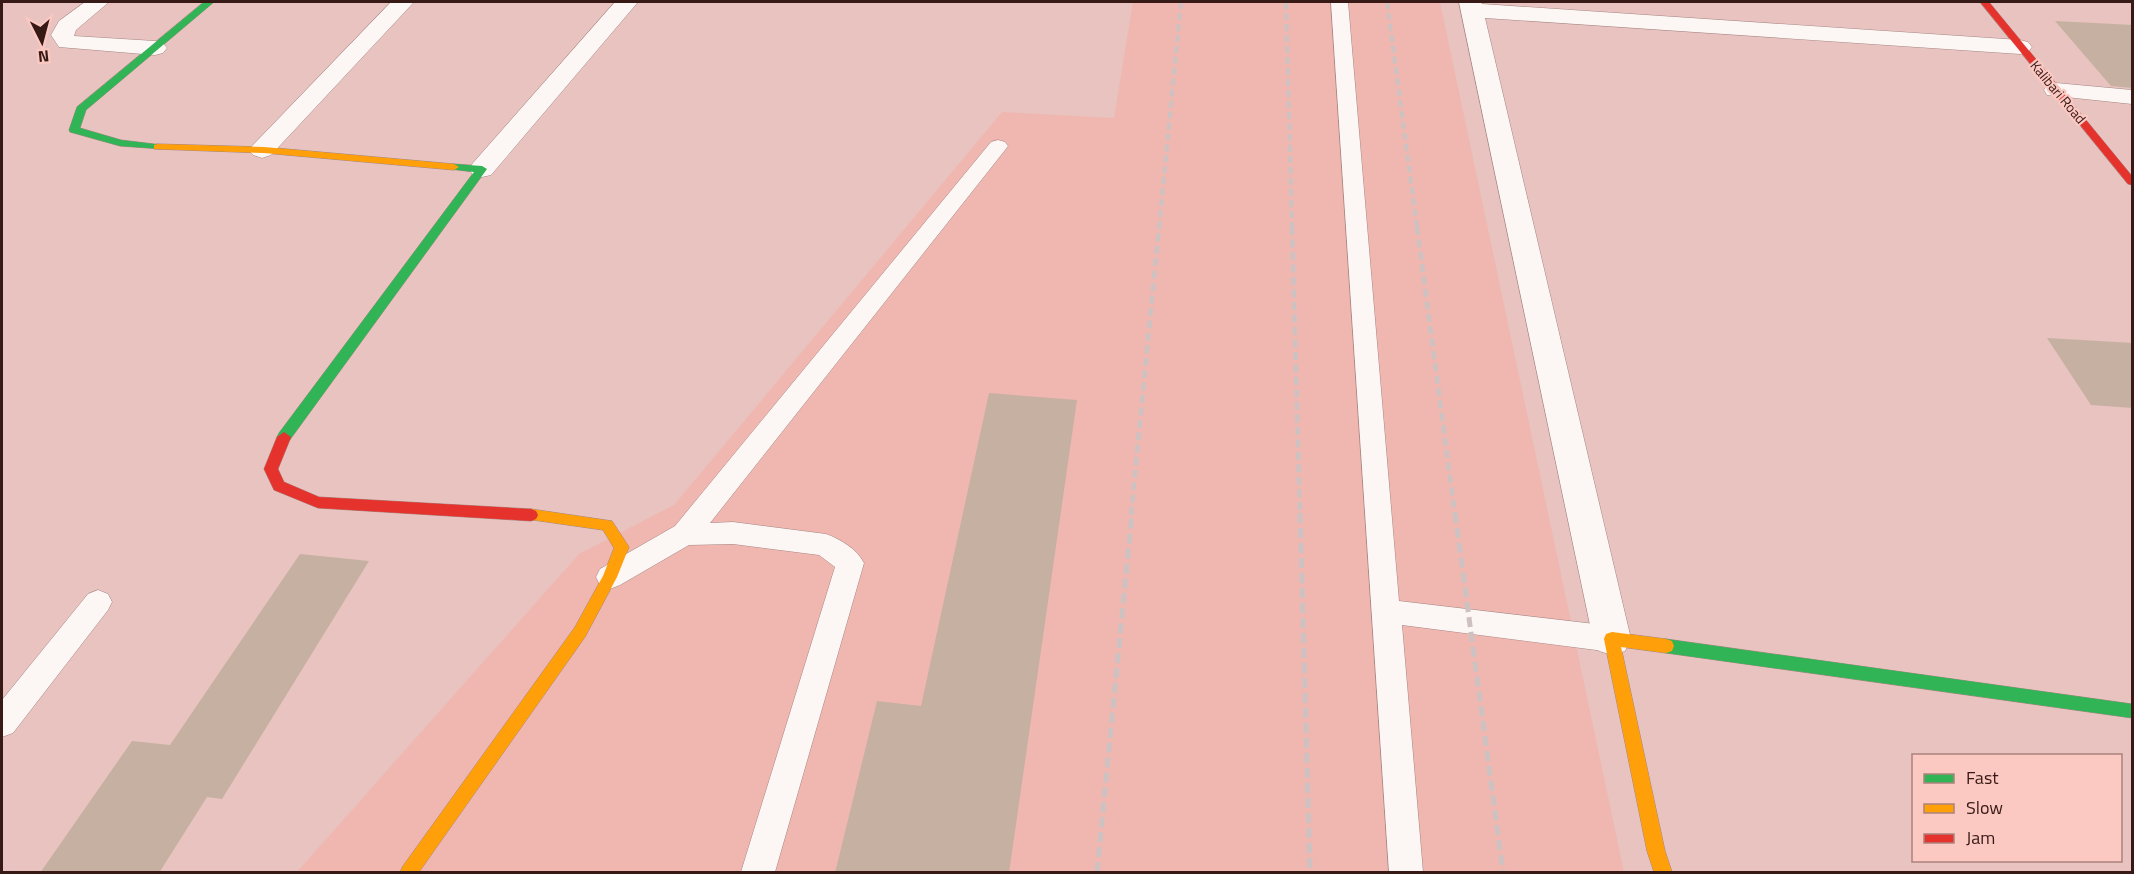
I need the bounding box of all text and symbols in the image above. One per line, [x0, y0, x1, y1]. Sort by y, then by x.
north arrow [12, 12, 72, 72]
text: N [37, 44, 50, 69]
street label: Kalibari Road [2026, 55, 2091, 128]
legend [1912, 754, 2122, 862]
text: Fast [1966, 764, 1999, 791]
text: Slow [1966, 794, 2003, 821]
text: Jam [1966, 824, 1995, 851]

